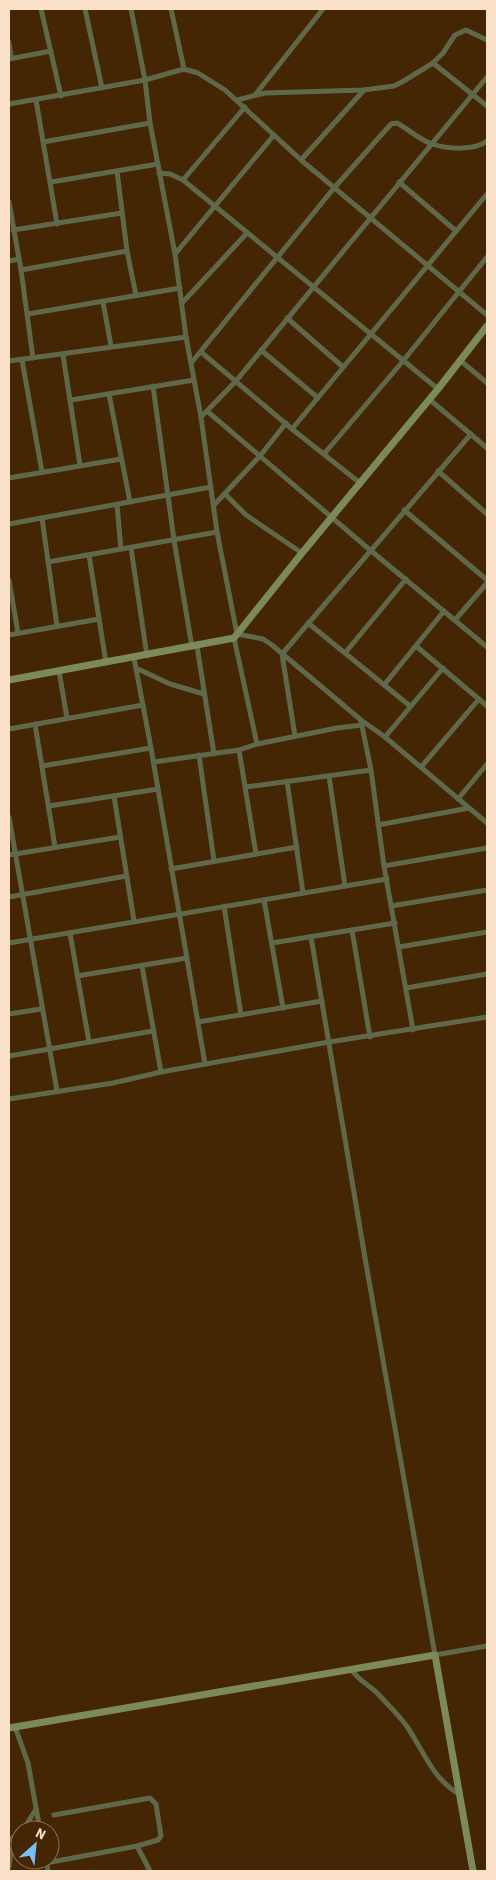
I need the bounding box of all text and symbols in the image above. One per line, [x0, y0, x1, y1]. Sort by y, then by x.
north arrow [10, 1820, 60, 1870]
text: N [32, 1823, 49, 1845]

